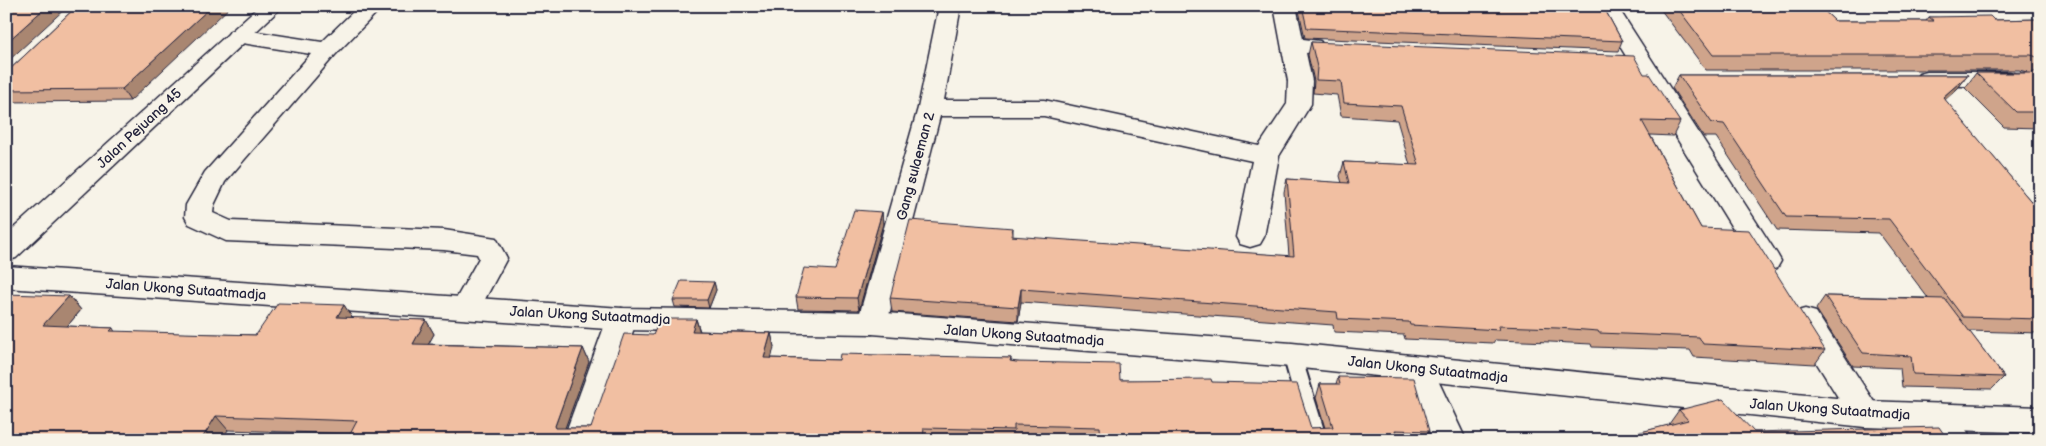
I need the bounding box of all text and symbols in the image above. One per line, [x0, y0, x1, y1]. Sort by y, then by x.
street label: Jalan Pejuang 45 [94, 85, 185, 172]
street label: Gang sulaeman 2 [893, 109, 938, 222]
street label: Jalan Ukong Sutaatmadja [105, 275, 267, 304]
street label: Jalan Ukong Sutaatmadja [509, 303, 671, 328]
street label: Jalan Ukong Sutaatmadja [943, 321, 1105, 350]
street label: Jalan Ukong Sutaatmadja [1347, 353, 1509, 386]
street label: Jalan Ukong Sutaatmadja [1749, 395, 1911, 424]

